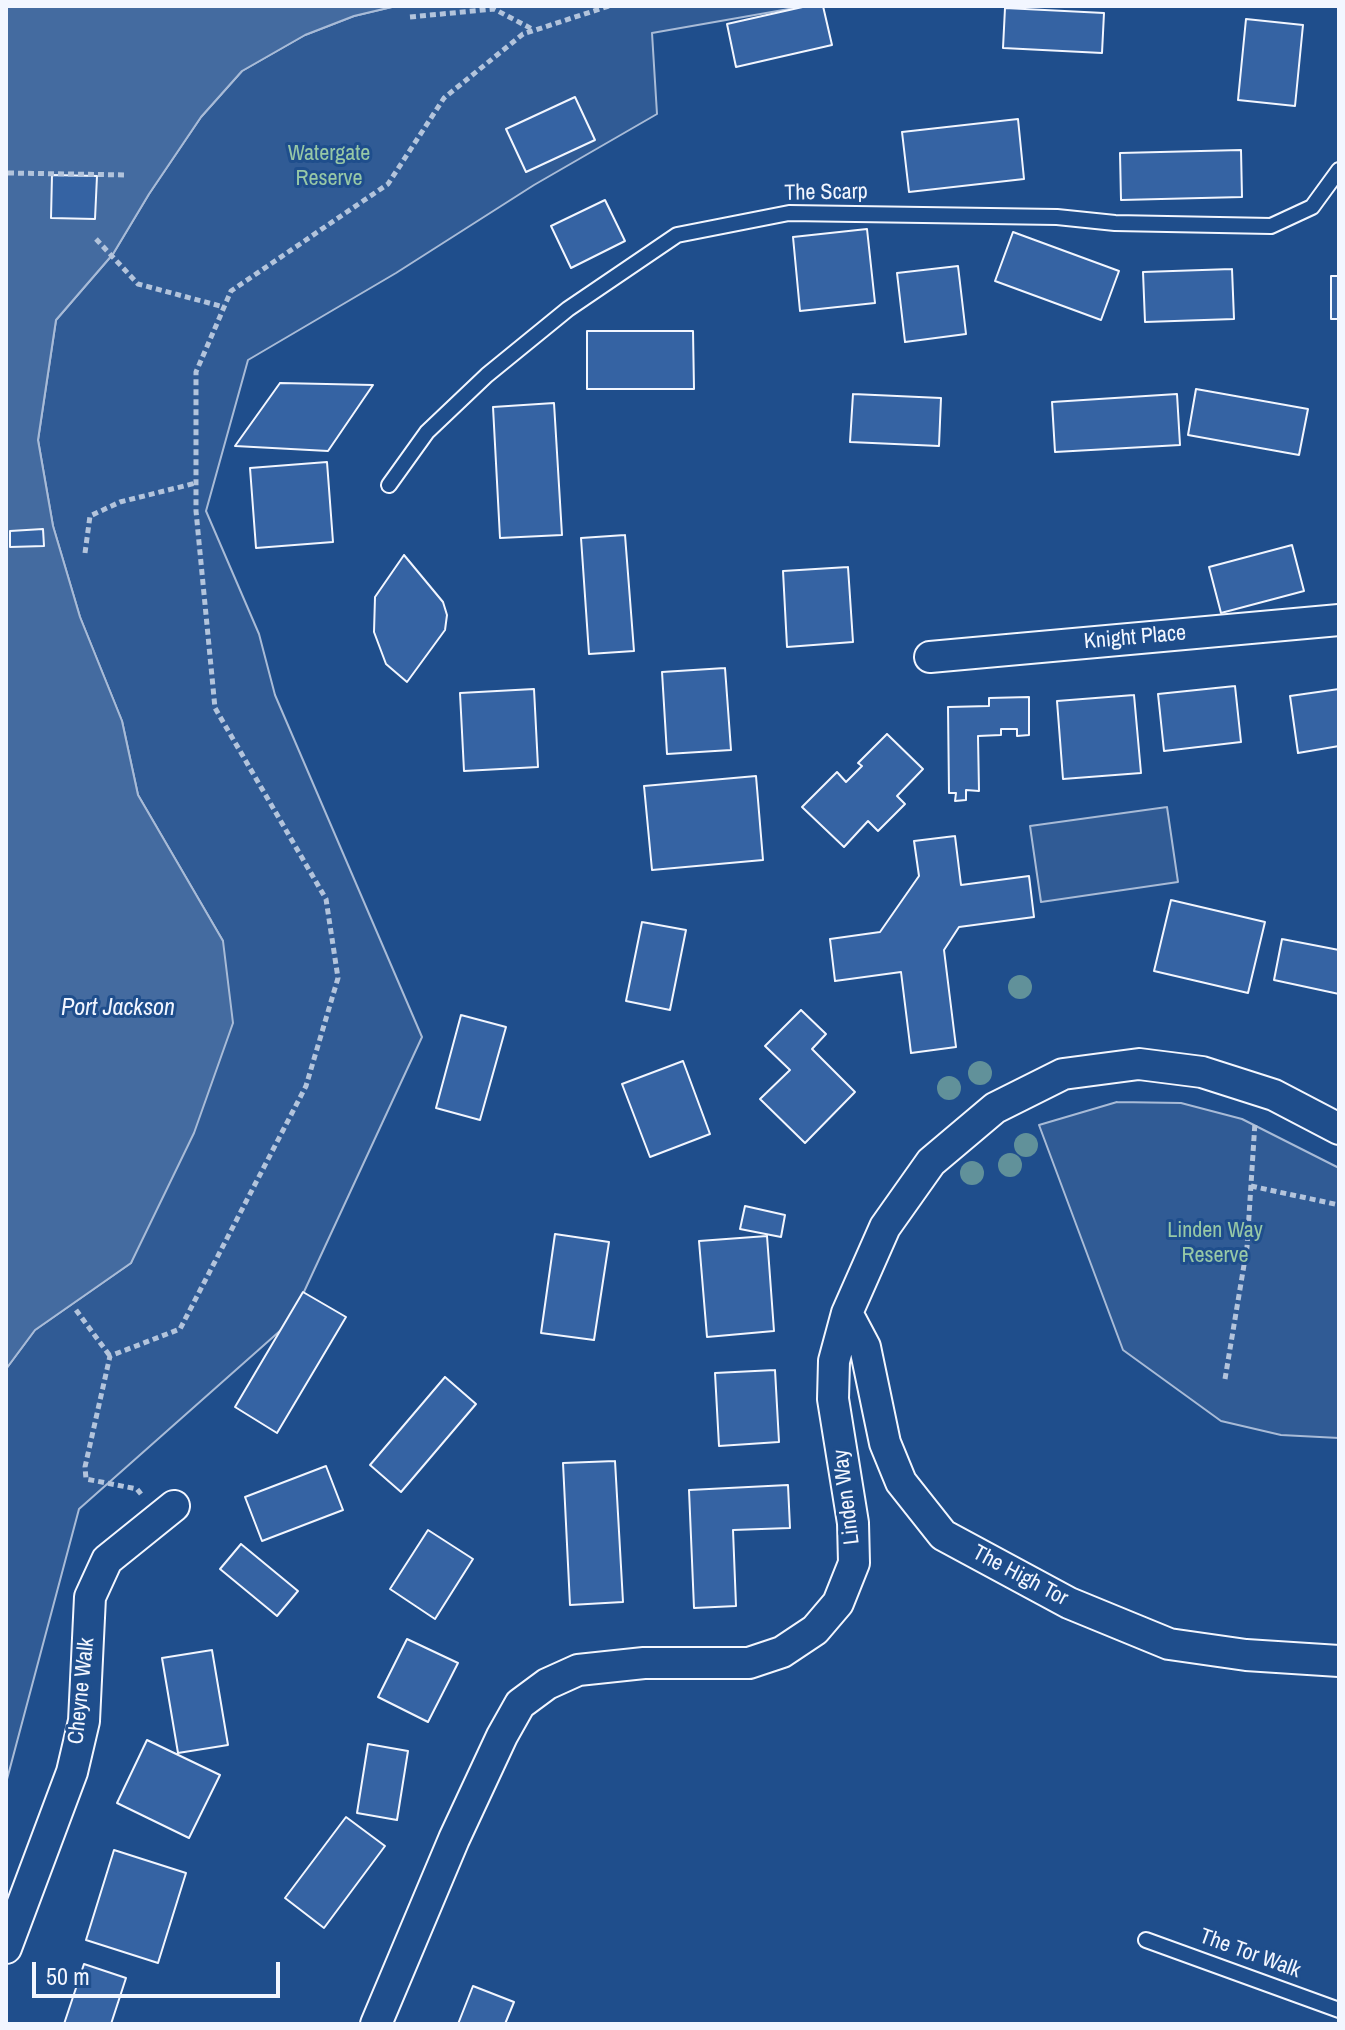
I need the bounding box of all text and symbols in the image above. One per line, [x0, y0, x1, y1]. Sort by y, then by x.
park label: Watergate Reserve [288, 141, 370, 192]
street label: The Scarp [784, 179, 868, 207]
street label: Knight Place [1083, 620, 1187, 656]
water label: Port Jackson [61, 995, 175, 1023]
park label: Linden Way Reserve [1167, 1218, 1263, 1270]
street label: Linden Way [828, 1448, 866, 1546]
street label: The High Tor [968, 1540, 1072, 1612]
street label: Cheyne Walk [63, 1637, 101, 1745]
street label: The Tor Walk [1196, 1924, 1304, 1984]
scale bar [36, 1946, 284, 1996]
text: 50 m [46, 1960, 90, 1992]

